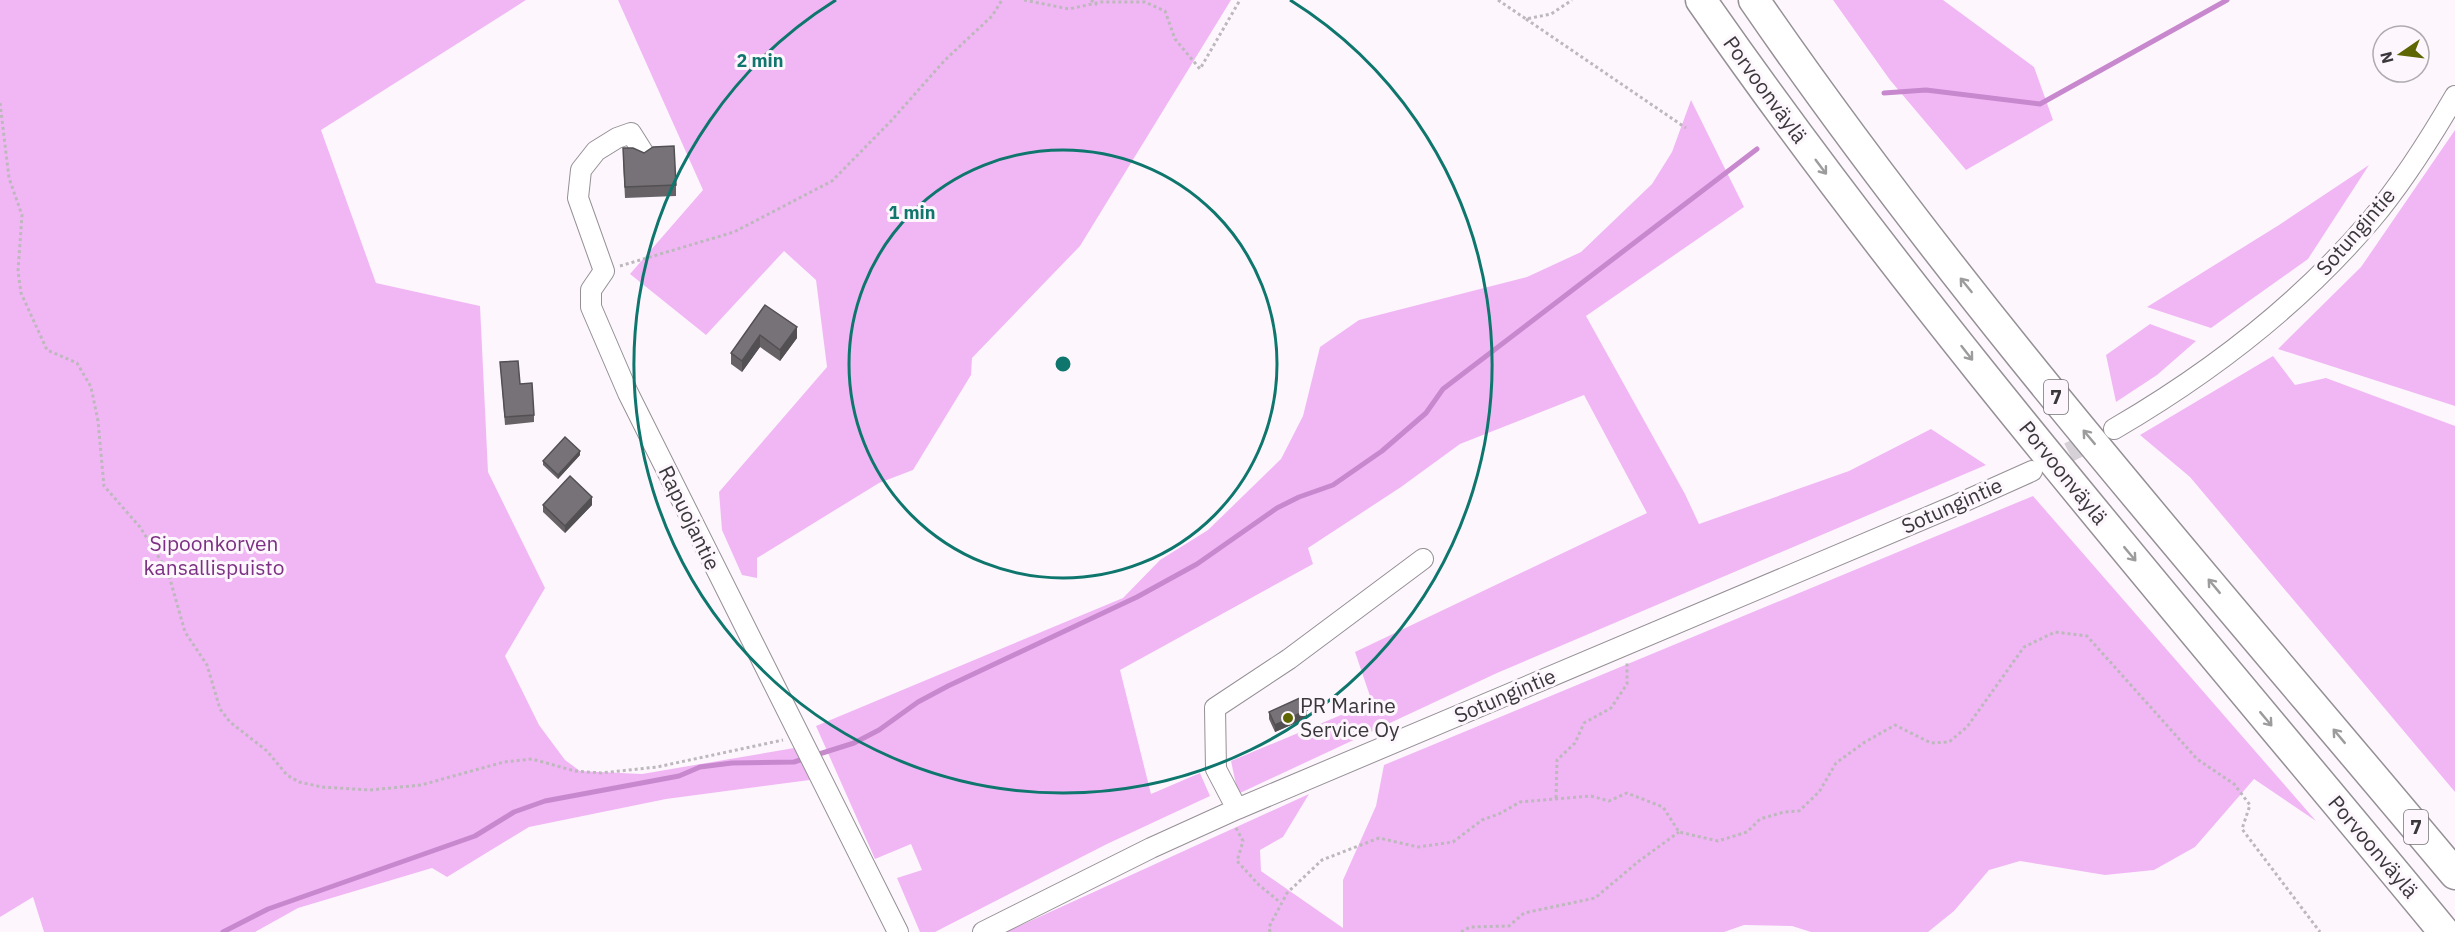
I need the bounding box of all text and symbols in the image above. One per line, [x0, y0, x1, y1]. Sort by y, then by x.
north arrow [2371, 24, 2431, 84]
street label: Porvoonväylä [1717, 30, 1814, 149]
text: 2 min [736, 49, 784, 72]
text: N [2375, 50, 2398, 66]
one-way arrow [1815, 158, 1827, 174]
street label: Sotungintie [2309, 182, 2401, 281]
text: 1 min [888, 201, 936, 224]
one-way arrow [1960, 277, 1973, 293]
one-way arrow [1960, 345, 1973, 361]
centre of rings [1053, 354, 1073, 374]
road number: 7 [2044, 380, 2068, 414]
street label: Porvoonväylä [2013, 415, 2114, 530]
one-way arrow [2082, 429, 2095, 445]
street label: Rapuojantie [653, 461, 727, 574]
street label: Sotungintie [1897, 470, 2006, 540]
park label: Sipoonkorven kansallispuisto [144, 529, 284, 581]
one-way arrow [2123, 545, 2136, 561]
one-way arrow [2207, 579, 2221, 594]
street label: Sotungintie [1450, 661, 1560, 729]
place label: PR Marine Service Oy [1300, 691, 1400, 743]
one-way arrow [2260, 710, 2273, 726]
marker: PR Marine Service Oy [1281, 711, 1295, 725]
one-way arrow [2332, 729, 2346, 744]
street label: Porvoonväylä [2323, 789, 2425, 904]
road number: 7 [2404, 810, 2428, 844]

